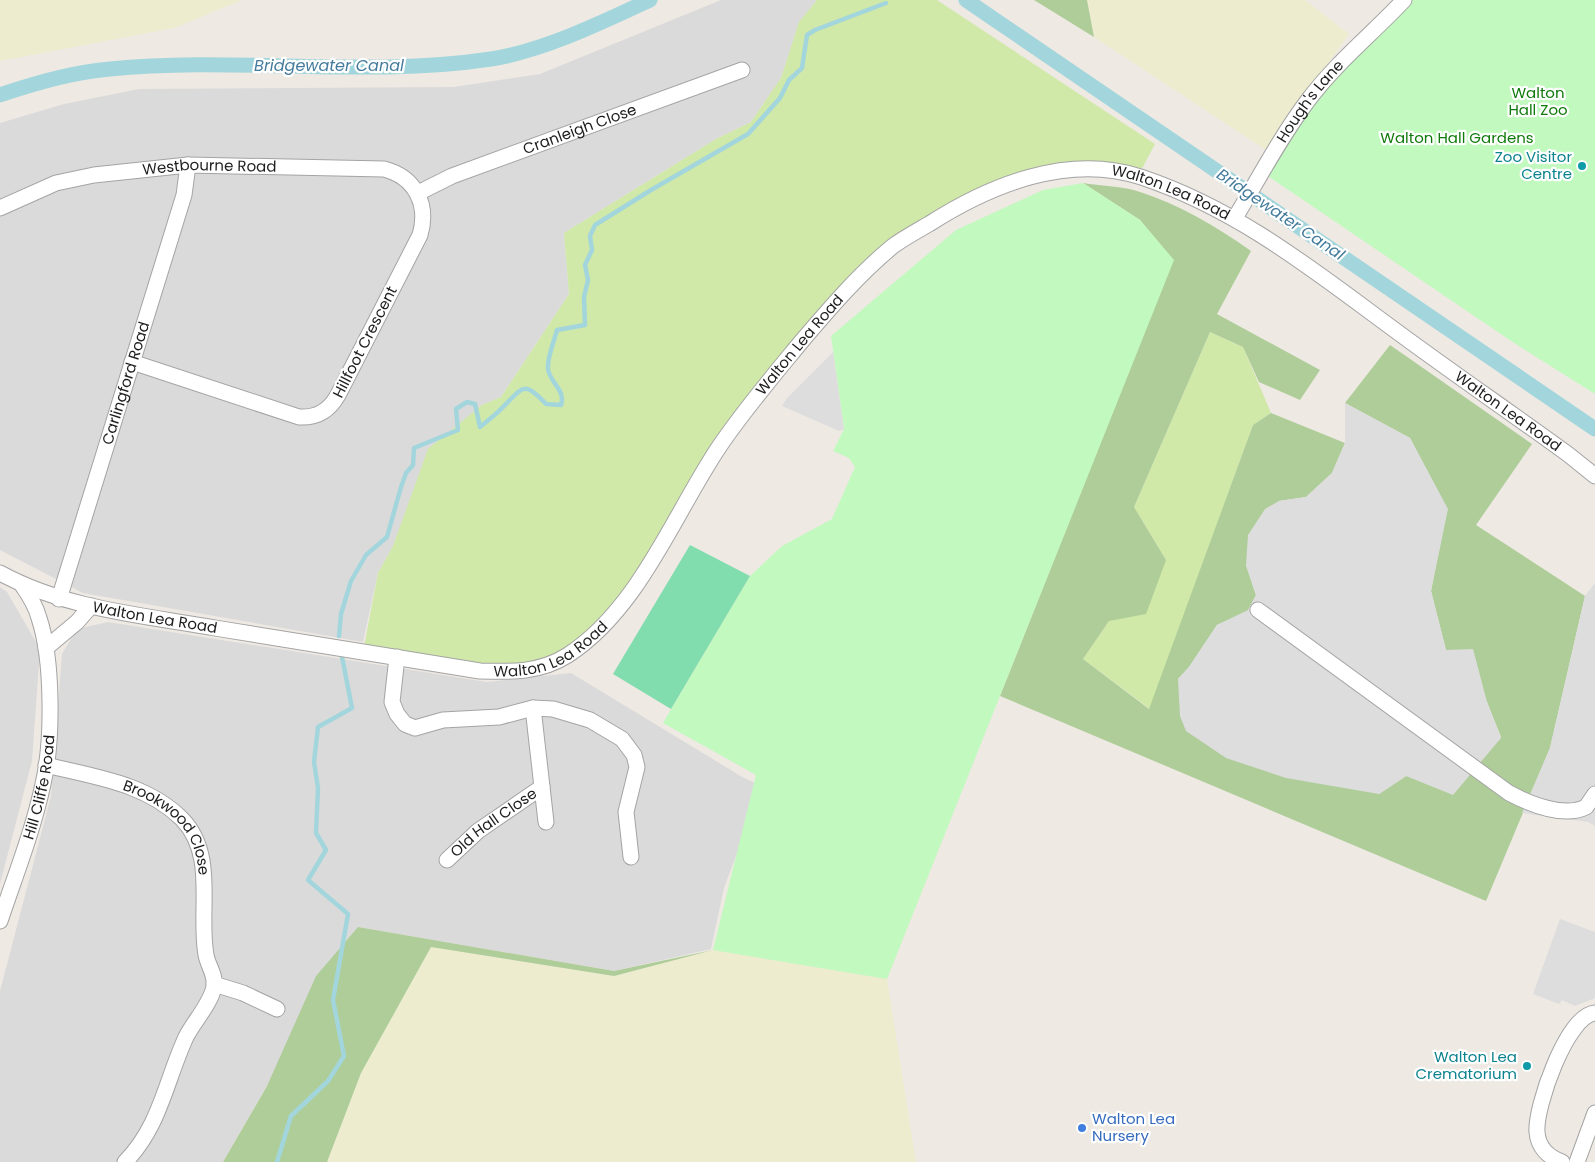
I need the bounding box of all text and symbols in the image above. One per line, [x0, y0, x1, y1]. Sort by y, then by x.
water label: Bridgewater Canal [254, 54, 404, 77]
street label: Hough's Lane [1271, 55, 1348, 146]
park label: Walton Hall Zoo [1508, 82, 1568, 120]
street label: Cranleigh Close [520, 98, 639, 159]
park label: Walton Hall Gardens [1380, 127, 1534, 148]
place label: Zoo Visitor Centre [1495, 146, 1572, 184]
street label: Westbourne Road [141, 154, 277, 180]
street label: Walton Lea Road [1110, 159, 1234, 225]
marker: Zoo Visitor Centre [1576, 160, 1588, 172]
water label: Bridgewater Canal [1212, 163, 1349, 266]
street label: Hillfoot Crescent [327, 282, 402, 401]
street label: Walton Lea Road [750, 289, 848, 399]
street label: Carlingford Road [96, 319, 154, 447]
street label: Walton Lea Road [1451, 366, 1566, 456]
street label: Walton Lea Road [91, 596, 219, 638]
street label: Walton Lea Road [493, 616, 612, 681]
street label: Hill Cliffe Road [18, 734, 59, 842]
street label: Brookwood Close [120, 774, 215, 876]
street label: Old Hall Close [445, 783, 541, 862]
place label: Walton Lea Crematorium [1416, 1046, 1517, 1084]
marker: Walton Lea Crematorium [1521, 1060, 1533, 1072]
place label: Walton Lea Nursery [1092, 1108, 1175, 1146]
marker: Walton Lea Nursery [1076, 1122, 1088, 1134]

